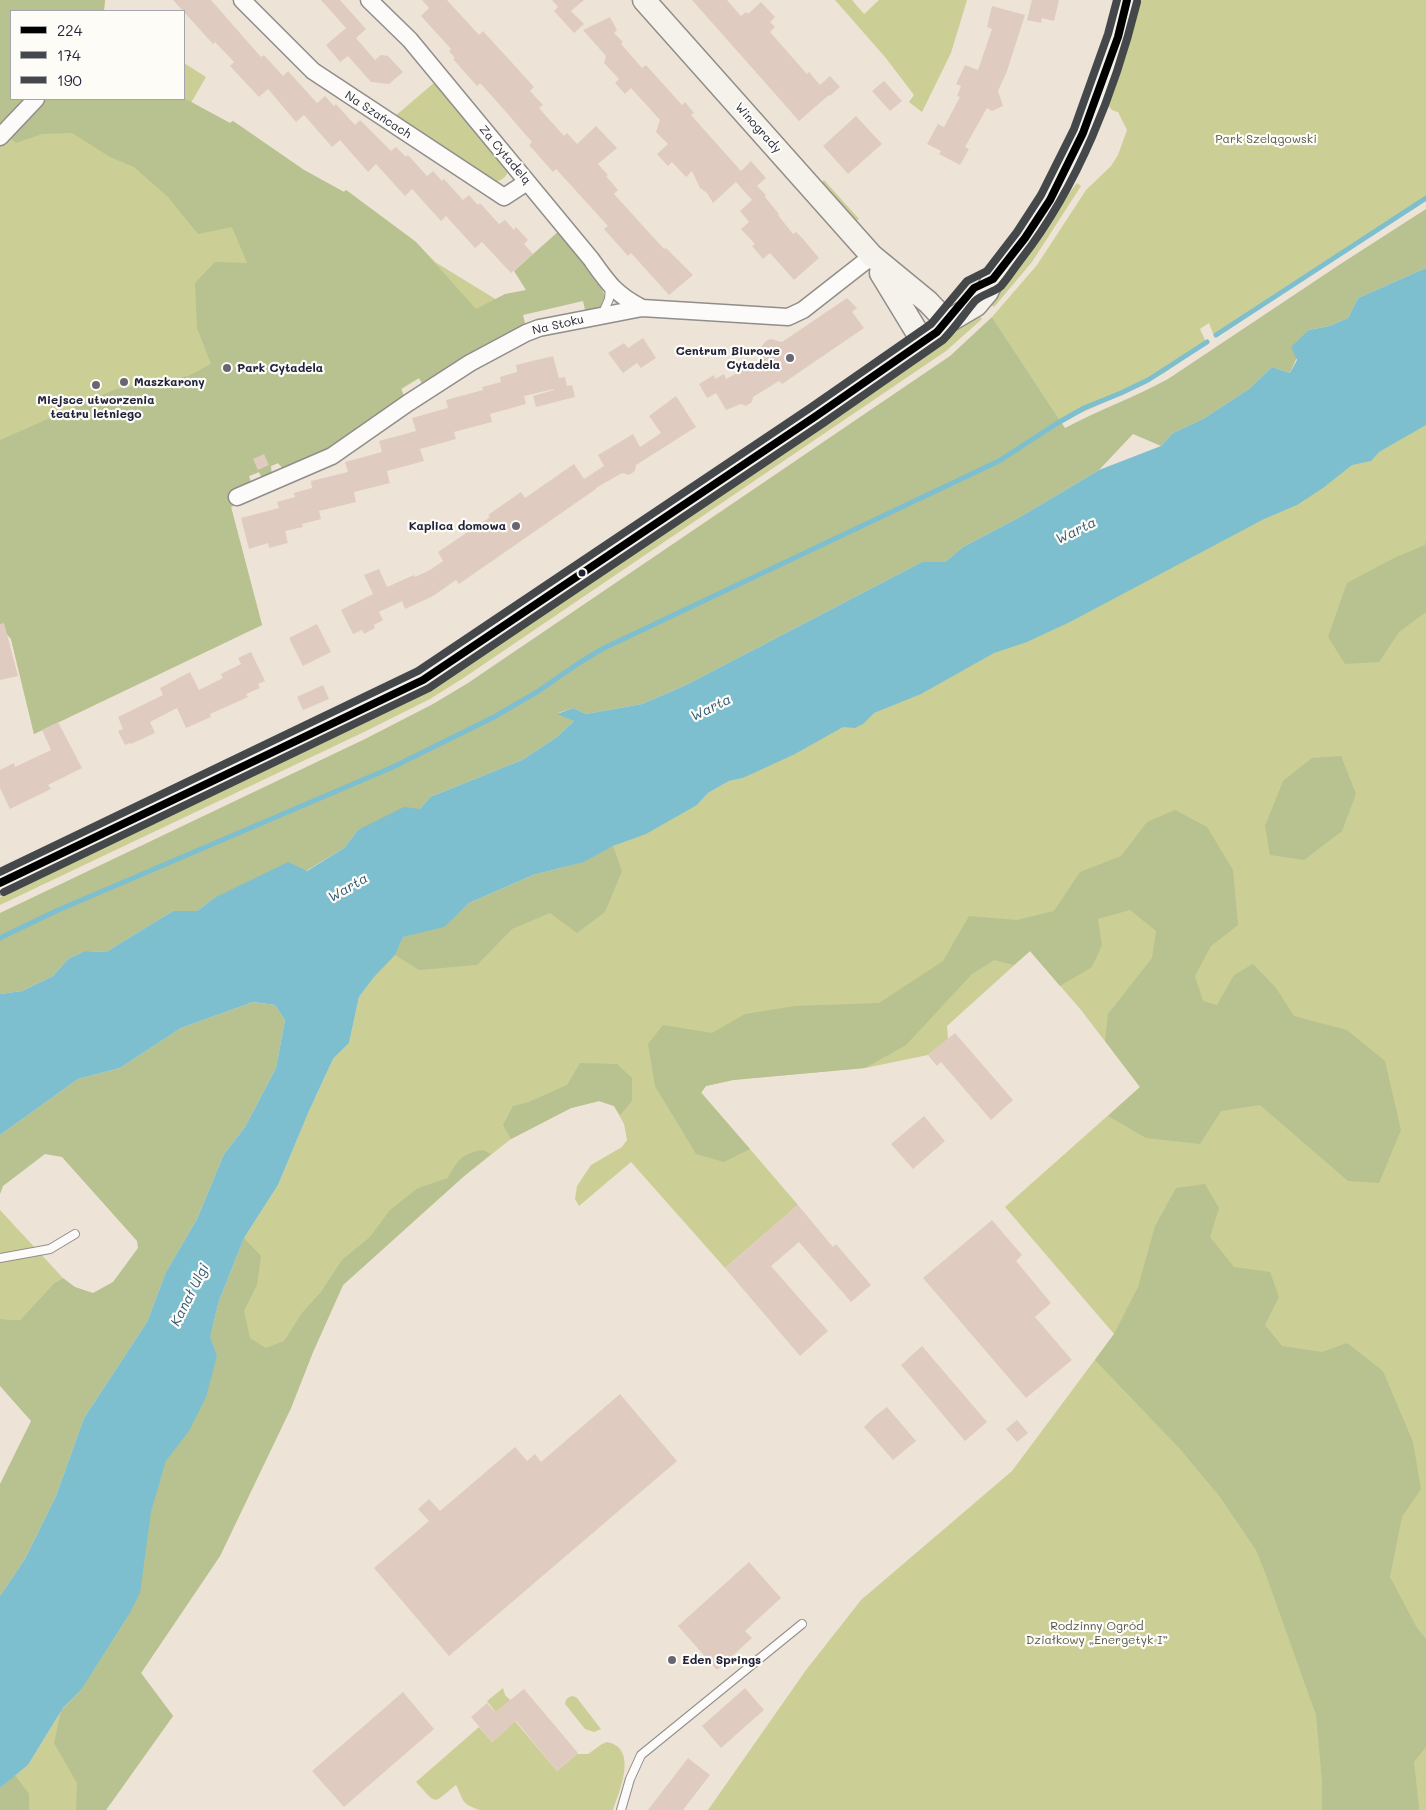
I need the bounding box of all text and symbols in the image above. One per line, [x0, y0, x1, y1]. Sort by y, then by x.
legend [10, 10, 185, 100]
text: 224 [57, 20, 83, 40]
text: 174 [57, 45, 81, 65]
text: 190 [57, 70, 82, 90]
street label: Na Szańcach [342, 88, 414, 142]
street label: Winogrady [732, 100, 784, 156]
street label: Za Cytadelą [476, 123, 534, 187]
park label: Park Szelągowski [1215, 132, 1317, 146]
street label: Na Stoku [531, 312, 585, 338]
place label: Centrum Biurowe Cytadela [676, 344, 780, 372]
marker: Centrum Biurowe Cytadela [784, 352, 796, 364]
place label: Park Cytadela [237, 361, 323, 375]
marker: Park Cytadela [221, 362, 233, 374]
place label: Maszkarony [134, 375, 205, 389]
marker: Maszkarony [118, 376, 130, 388]
marker: Miejsce utworzenia teatru letniego [90, 379, 102, 391]
place label: Miejsce utworzenia teatru letniego [37, 393, 155, 421]
water label: Warta [1053, 514, 1099, 548]
place label: Kaplica domowa [409, 519, 506, 533]
marker: Kaplica domowa [510, 520, 522, 532]
unlabelled marker [577, 568, 587, 578]
water label: Warta [688, 691, 734, 725]
water label: Warta [325, 870, 371, 906]
water label: Kanał Ulgi [167, 1261, 213, 1329]
park label: Rodzinny Ogród Działkowy „Energetyk I” [1026, 1619, 1168, 1647]
place label: Eden Springs [682, 1653, 761, 1667]
marker: Eden Springs [666, 1654, 678, 1666]

